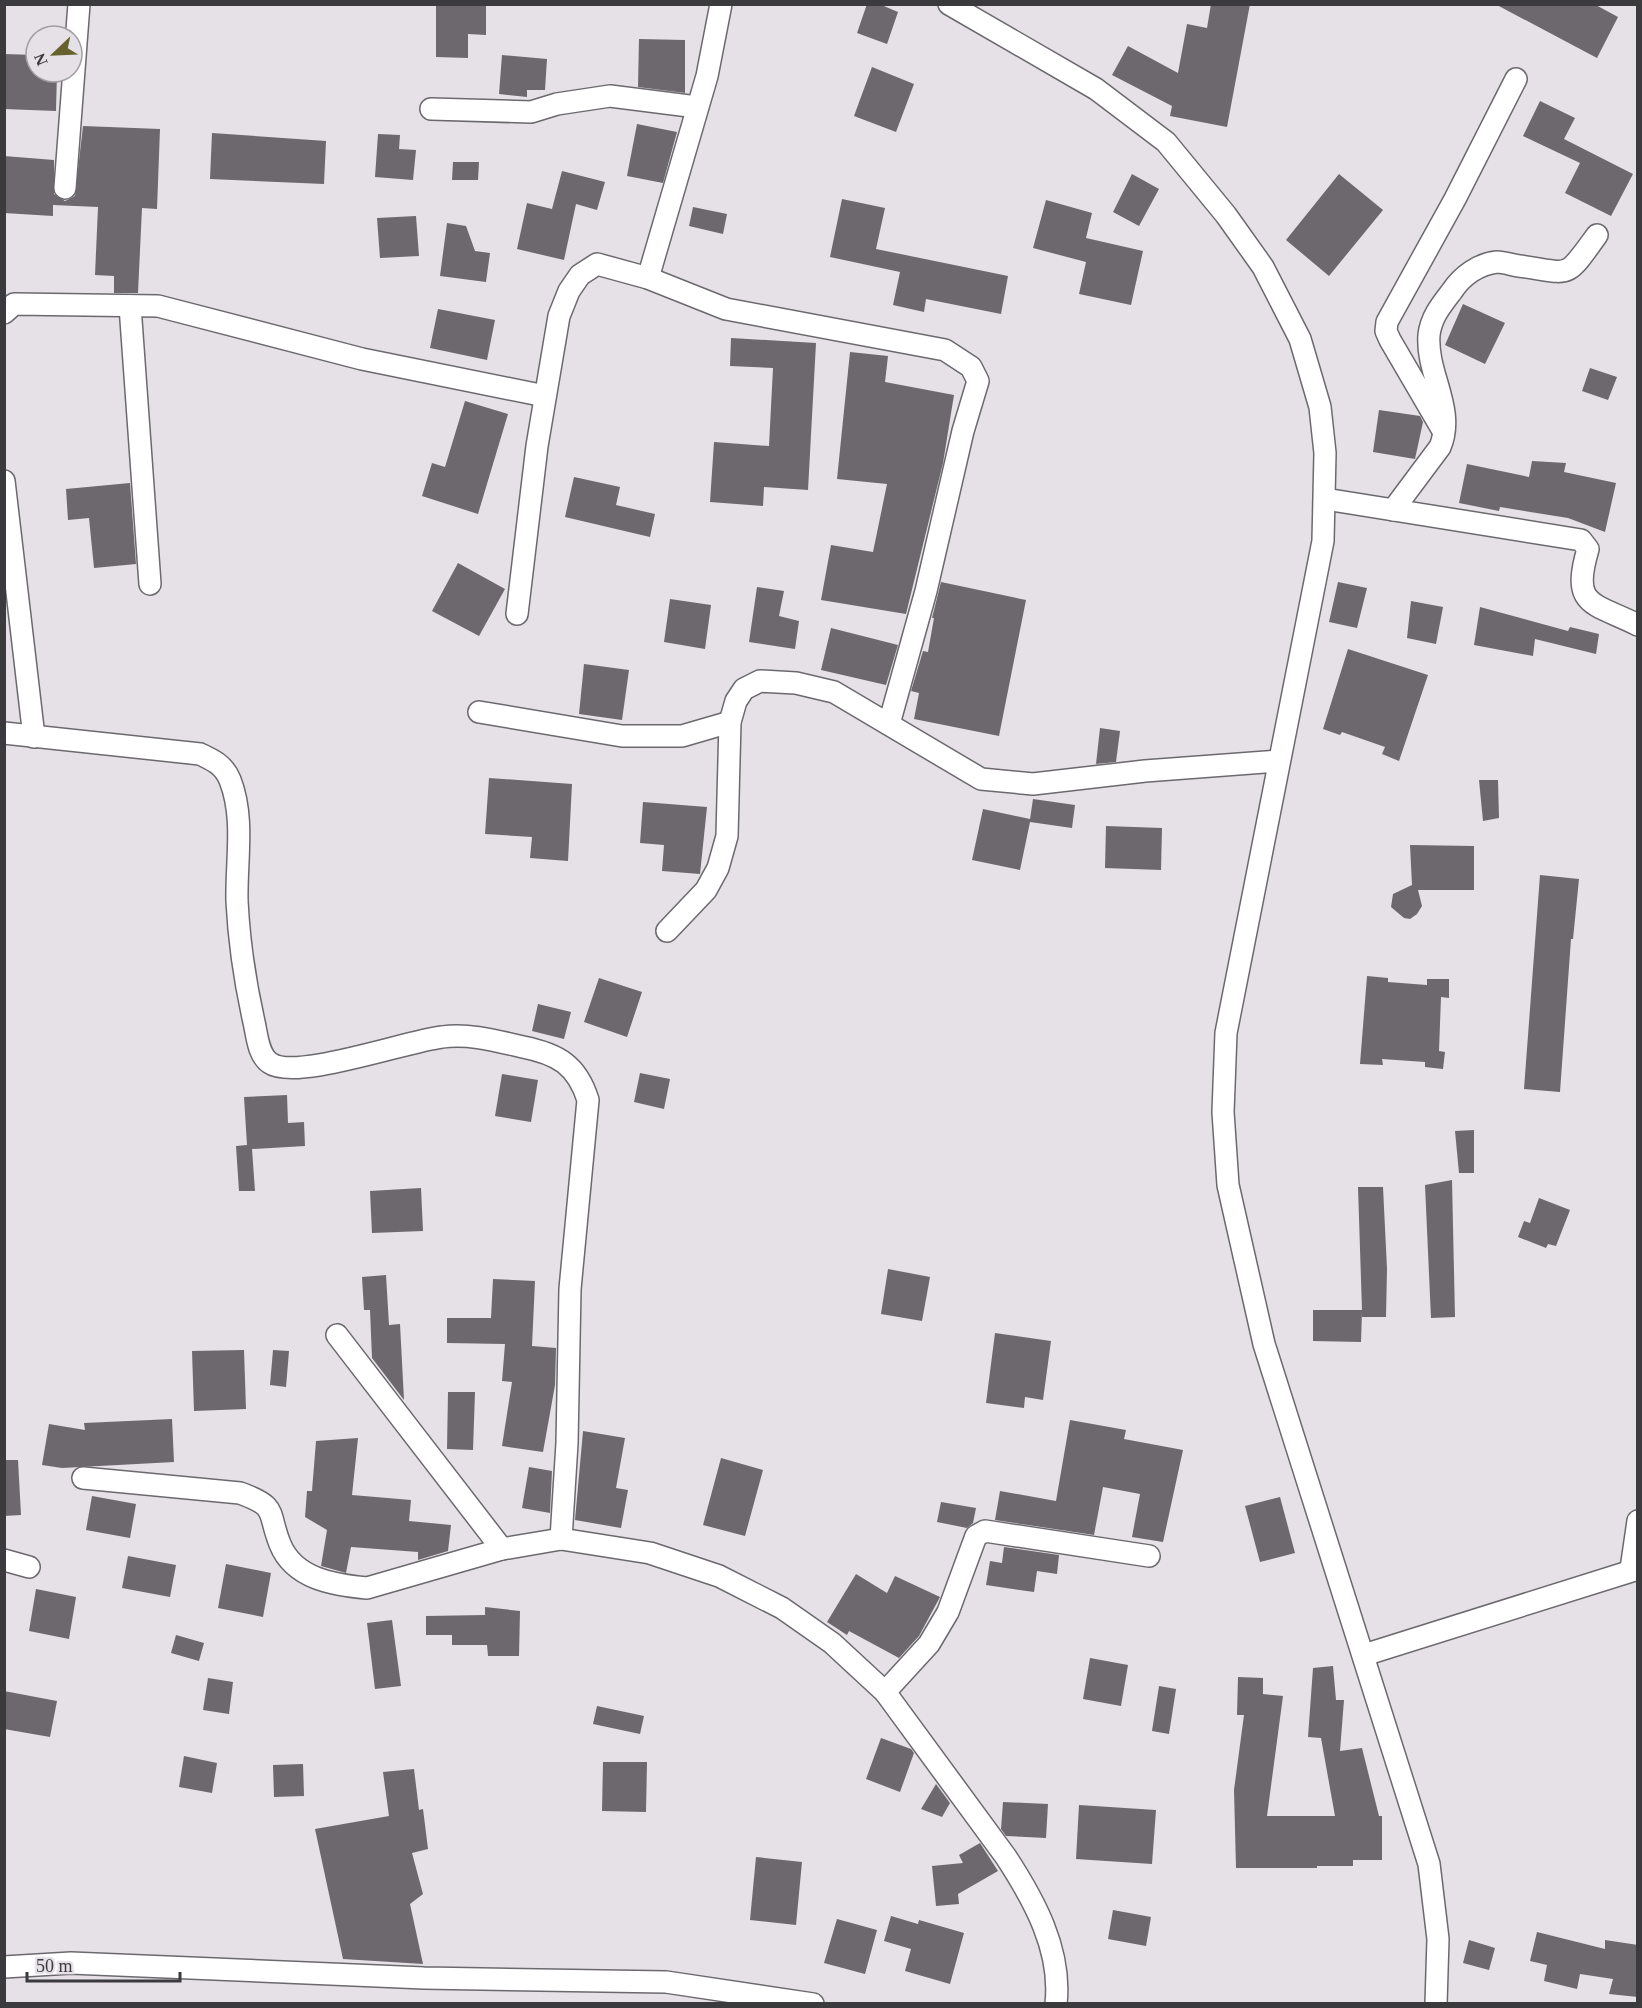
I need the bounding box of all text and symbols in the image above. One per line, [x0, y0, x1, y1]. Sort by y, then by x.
north arrow [24, 24, 84, 84]
text: N [30, 51, 51, 68]
scale bar [27, 1945, 180, 1983]
text: 50 m [36, 1956, 73, 1976]

